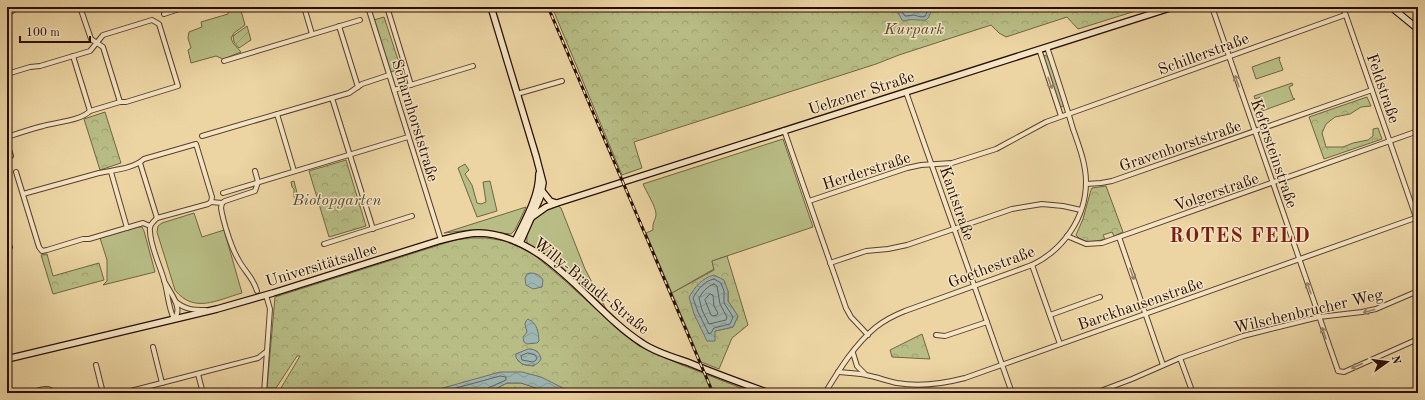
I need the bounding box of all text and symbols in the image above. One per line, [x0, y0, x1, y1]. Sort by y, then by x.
scale bar [20, 18, 90, 44]
park label: Kurpark [883, 22, 944, 38]
text: 100 m [26, 27, 60, 39]
street label: Schillerstraße [1156, 31, 1251, 79]
street label: Feldstraße [1363, 52, 1401, 126]
street label: Scharnhorststraße [388, 57, 440, 184]
street label: Uelzener Straße [807, 69, 917, 119]
one-way arrow [1047, 76, 1054, 89]
one-way arrow [1233, 76, 1241, 88]
street label: Kefersteinstraße [1247, 97, 1299, 210]
street label: Gravenhorststraße [1118, 119, 1244, 175]
street label: Herderstraße [821, 150, 913, 194]
street label: Kantstraße [936, 165, 976, 243]
street label: Volgerstraße [1172, 171, 1261, 215]
park label: Biotopgarten [292, 193, 381, 209]
district label: ROTES FELD [1169, 227, 1311, 247]
street label: Willy-Brandt-Straße [530, 235, 652, 338]
street label: Universitätsallee [264, 241, 379, 290]
street label: Goethestraße [946, 244, 1037, 292]
one-way arrow [1129, 268, 1136, 281]
street label: Barckhausenstraße [1076, 276, 1206, 334]
one-way arrow [1305, 282, 1312, 295]
street label: Wilschenbrucher Weg [1232, 287, 1385, 337]
one-way arrow [1363, 307, 1376, 315]
one-way arrow [1320, 326, 1327, 339]
north arrow [1367, 342, 1407, 382]
text: N [1389, 355, 1402, 366]
one-way arrow [1351, 363, 1363, 371]

